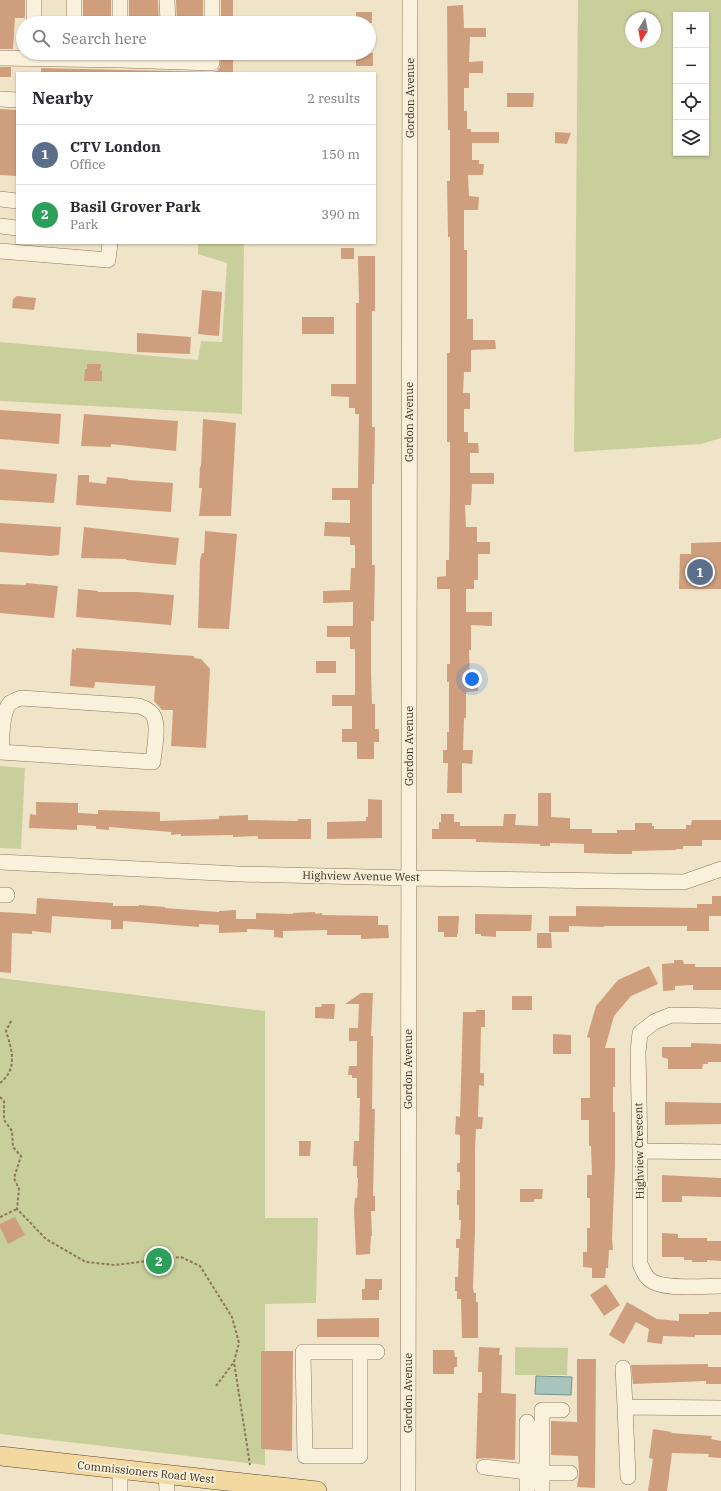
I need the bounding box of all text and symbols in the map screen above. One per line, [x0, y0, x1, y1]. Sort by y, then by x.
north arrow [625, 12, 661, 48]
map controls [673, 12, 709, 156]
button: + [673, 12, 709, 48]
search box [16, 16, 376, 60]
icon: search [30, 27, 52, 49]
text: Search here [62, 29, 147, 48]
button: − [673, 48, 709, 84]
street label: Gordon Avenue [403, 58, 417, 138]
button: locate [673, 84, 709, 120]
text: Nearby [32, 87, 93, 109]
text: 2 results [307, 90, 360, 107]
button: layers [673, 120, 709, 156]
text: CTV London [70, 137, 161, 156]
text: 1 [41, 146, 49, 163]
text: 150 m [321, 146, 360, 163]
text: Office [70, 156, 106, 173]
text: Basil Grover Park [70, 197, 201, 216]
text: 2 [41, 206, 49, 223]
text: 390 m [321, 206, 360, 223]
text: Park [70, 216, 98, 233]
street label: Gordon Avenue [402, 382, 416, 462]
pin: 1 [687, 557, 713, 587]
your location [462, 669, 482, 689]
street label: Gordon Avenue [402, 706, 416, 786]
street label: Highview Avenue West [302, 868, 420, 884]
street label: Gordon Avenue [401, 1029, 415, 1109]
street label: Highview Crescent [631, 1102, 647, 1199]
pin: 2 [146, 1246, 172, 1276]
street label: Gordon Avenue [401, 1353, 415, 1433]
street label: Commissioners Road West [77, 1458, 215, 1486]

